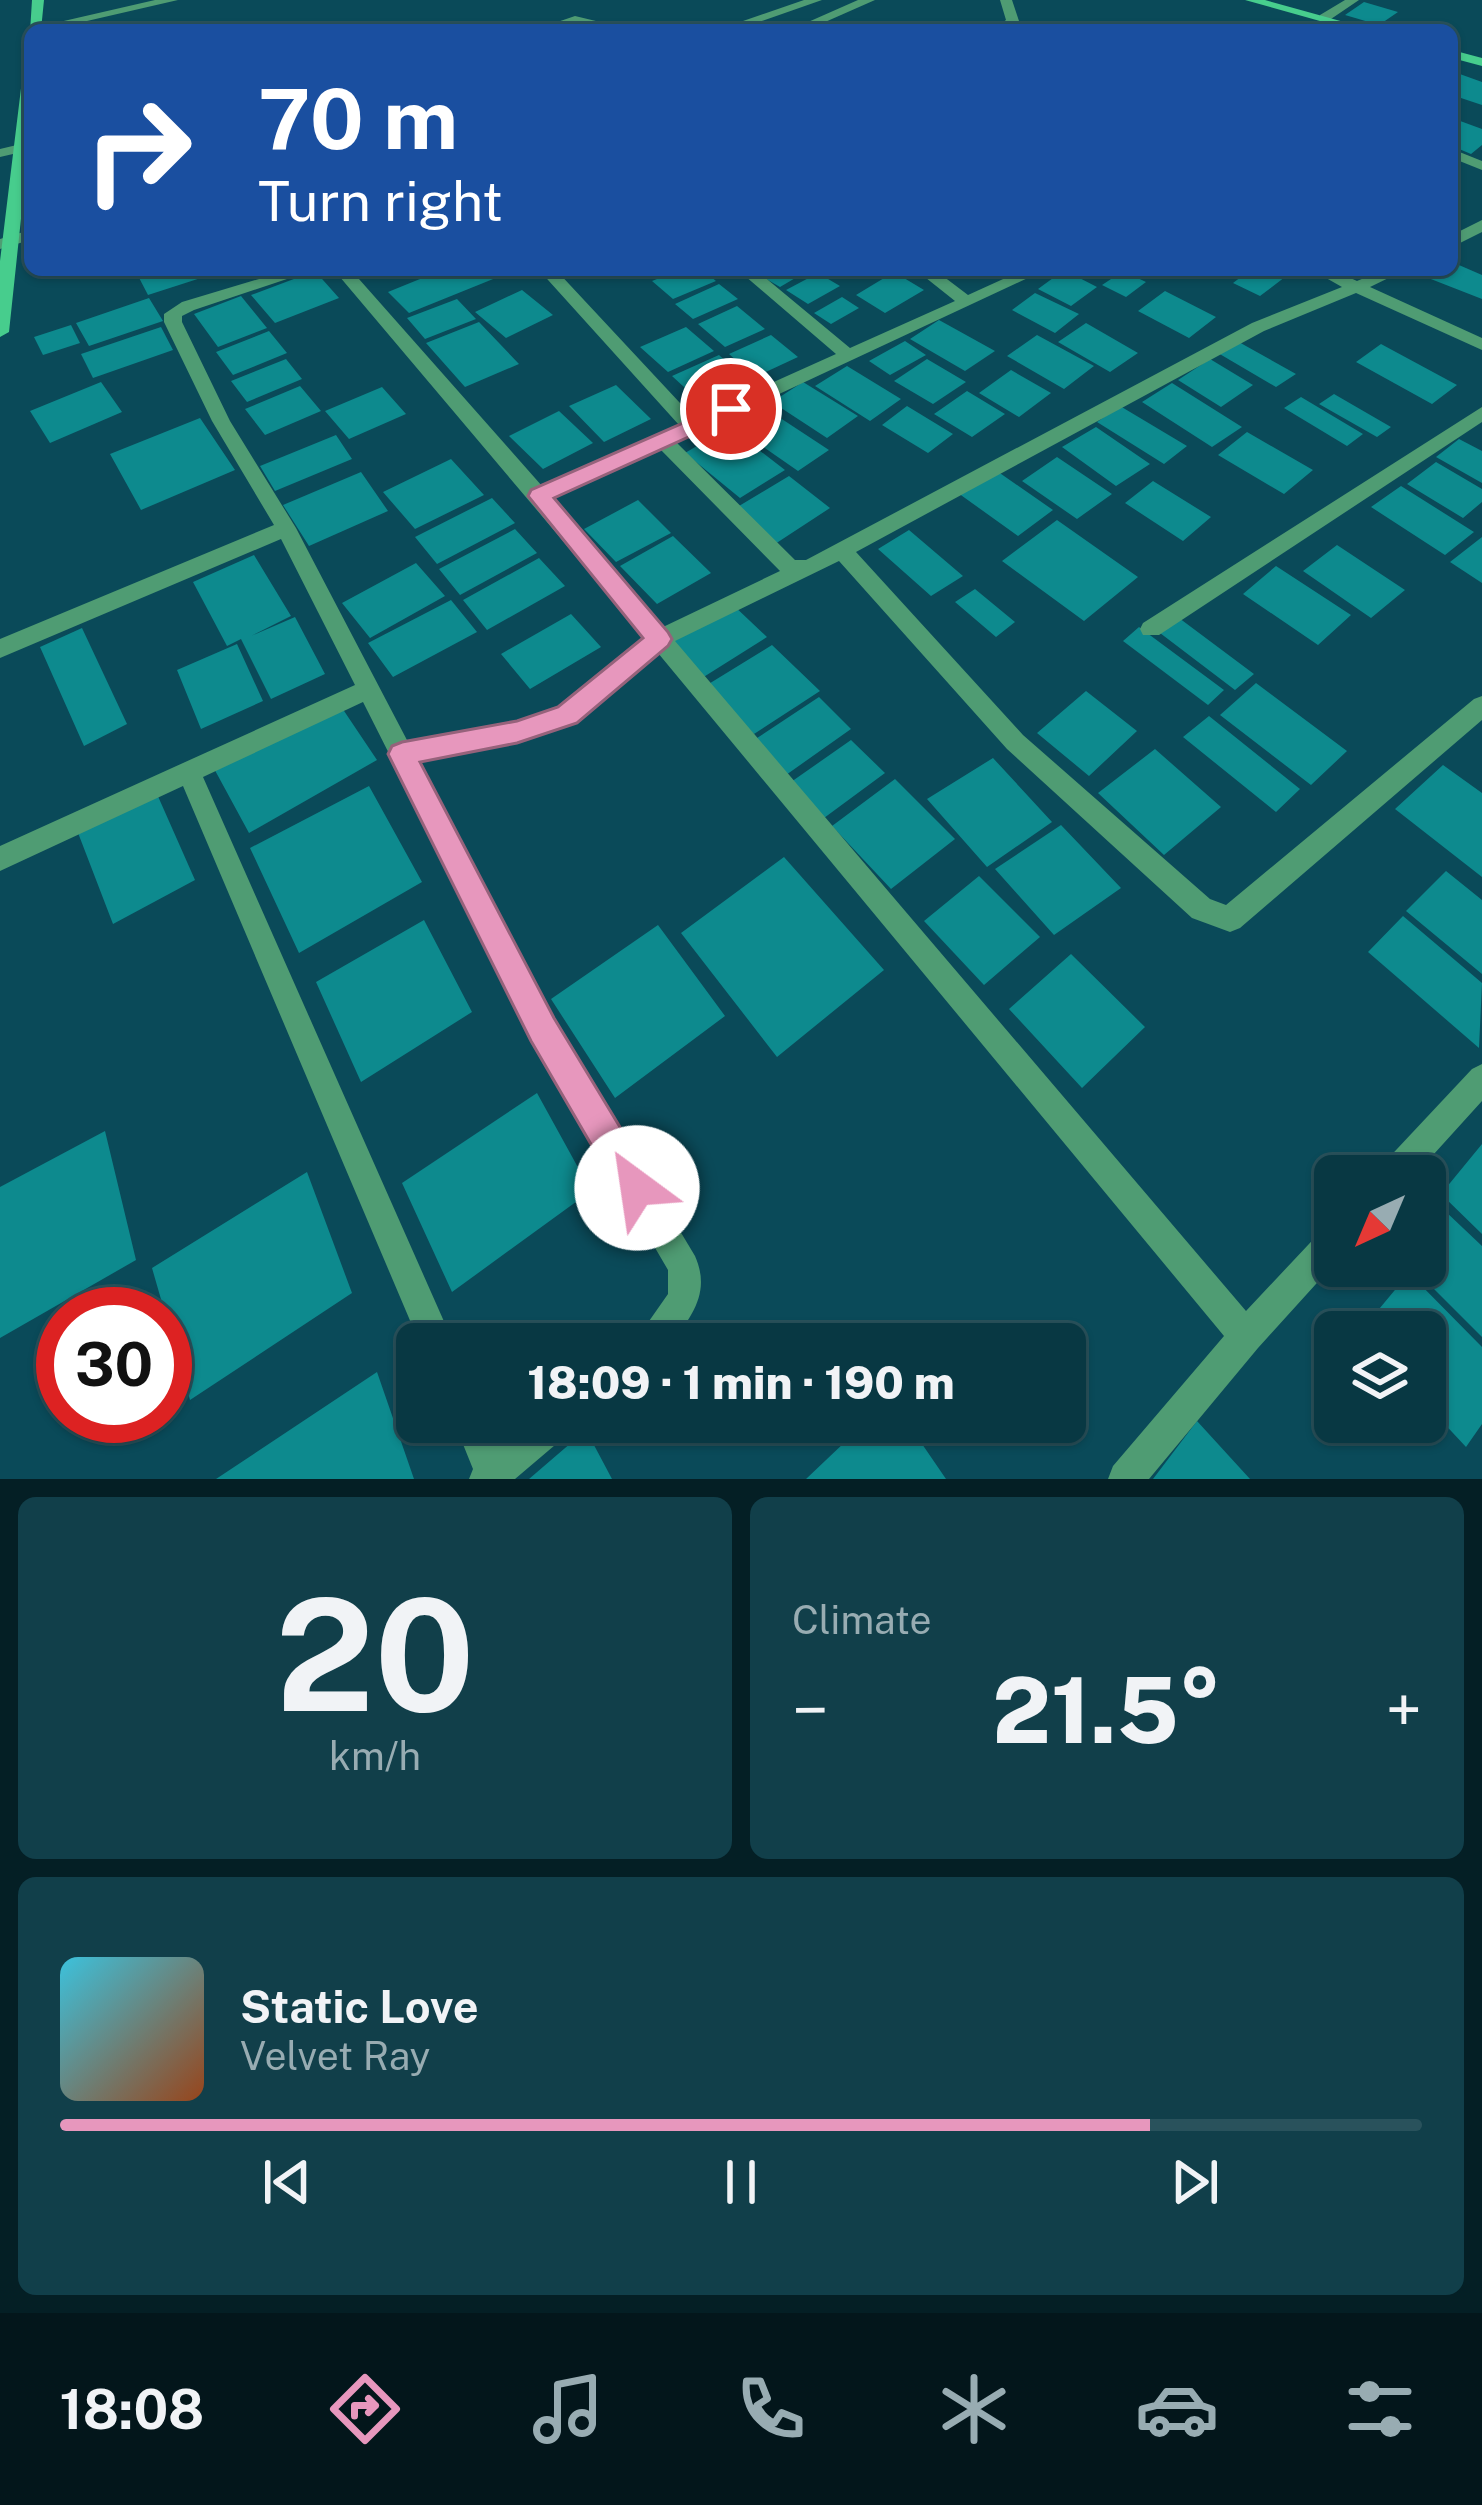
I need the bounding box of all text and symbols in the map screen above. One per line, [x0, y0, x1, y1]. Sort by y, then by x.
text: 70 m [258, 69, 458, 168]
icon: right [60, 72, 216, 228]
text: Turn right [258, 170, 503, 233]
pin [680, 358, 782, 460]
icon: arrive [698, 376, 764, 442]
position arrow [574, 1125, 700, 1251]
north arrow [1314, 1155, 1446, 1287]
map controls [1314, 1155, 1446, 1443]
speed limit sign: 30 [36, 1287, 192, 1443]
button: layers [1314, 1311, 1446, 1443]
text: 18:09 · 1 min · 190 m [527, 1356, 955, 1409]
text: 20 [275, 1563, 475, 1746]
text: Climate [792, 1597, 932, 1643]
text: 21.5° [992, 1657, 1222, 1763]
text: − [792, 1671, 829, 1749]
text: + [1385, 1671, 1422, 1749]
text: km/h [329, 1733, 421, 1779]
text: Static Love [240, 1980, 479, 2033]
text: Velvet Ray [240, 2033, 430, 2079]
icon: previous [254, 2149, 320, 2215]
icon: pause [708, 2149, 774, 2215]
icon: next [1162, 2149, 1228, 2215]
icon: directions [323, 2367, 407, 2451]
icon: music [526, 2367, 610, 2451]
icon: phone [729, 2367, 813, 2451]
icon: climate [932, 2367, 1016, 2451]
icon: car [1135, 2367, 1219, 2451]
icon: filters [1338, 2367, 1422, 2451]
text: 18:08 [60, 2378, 204, 2441]

